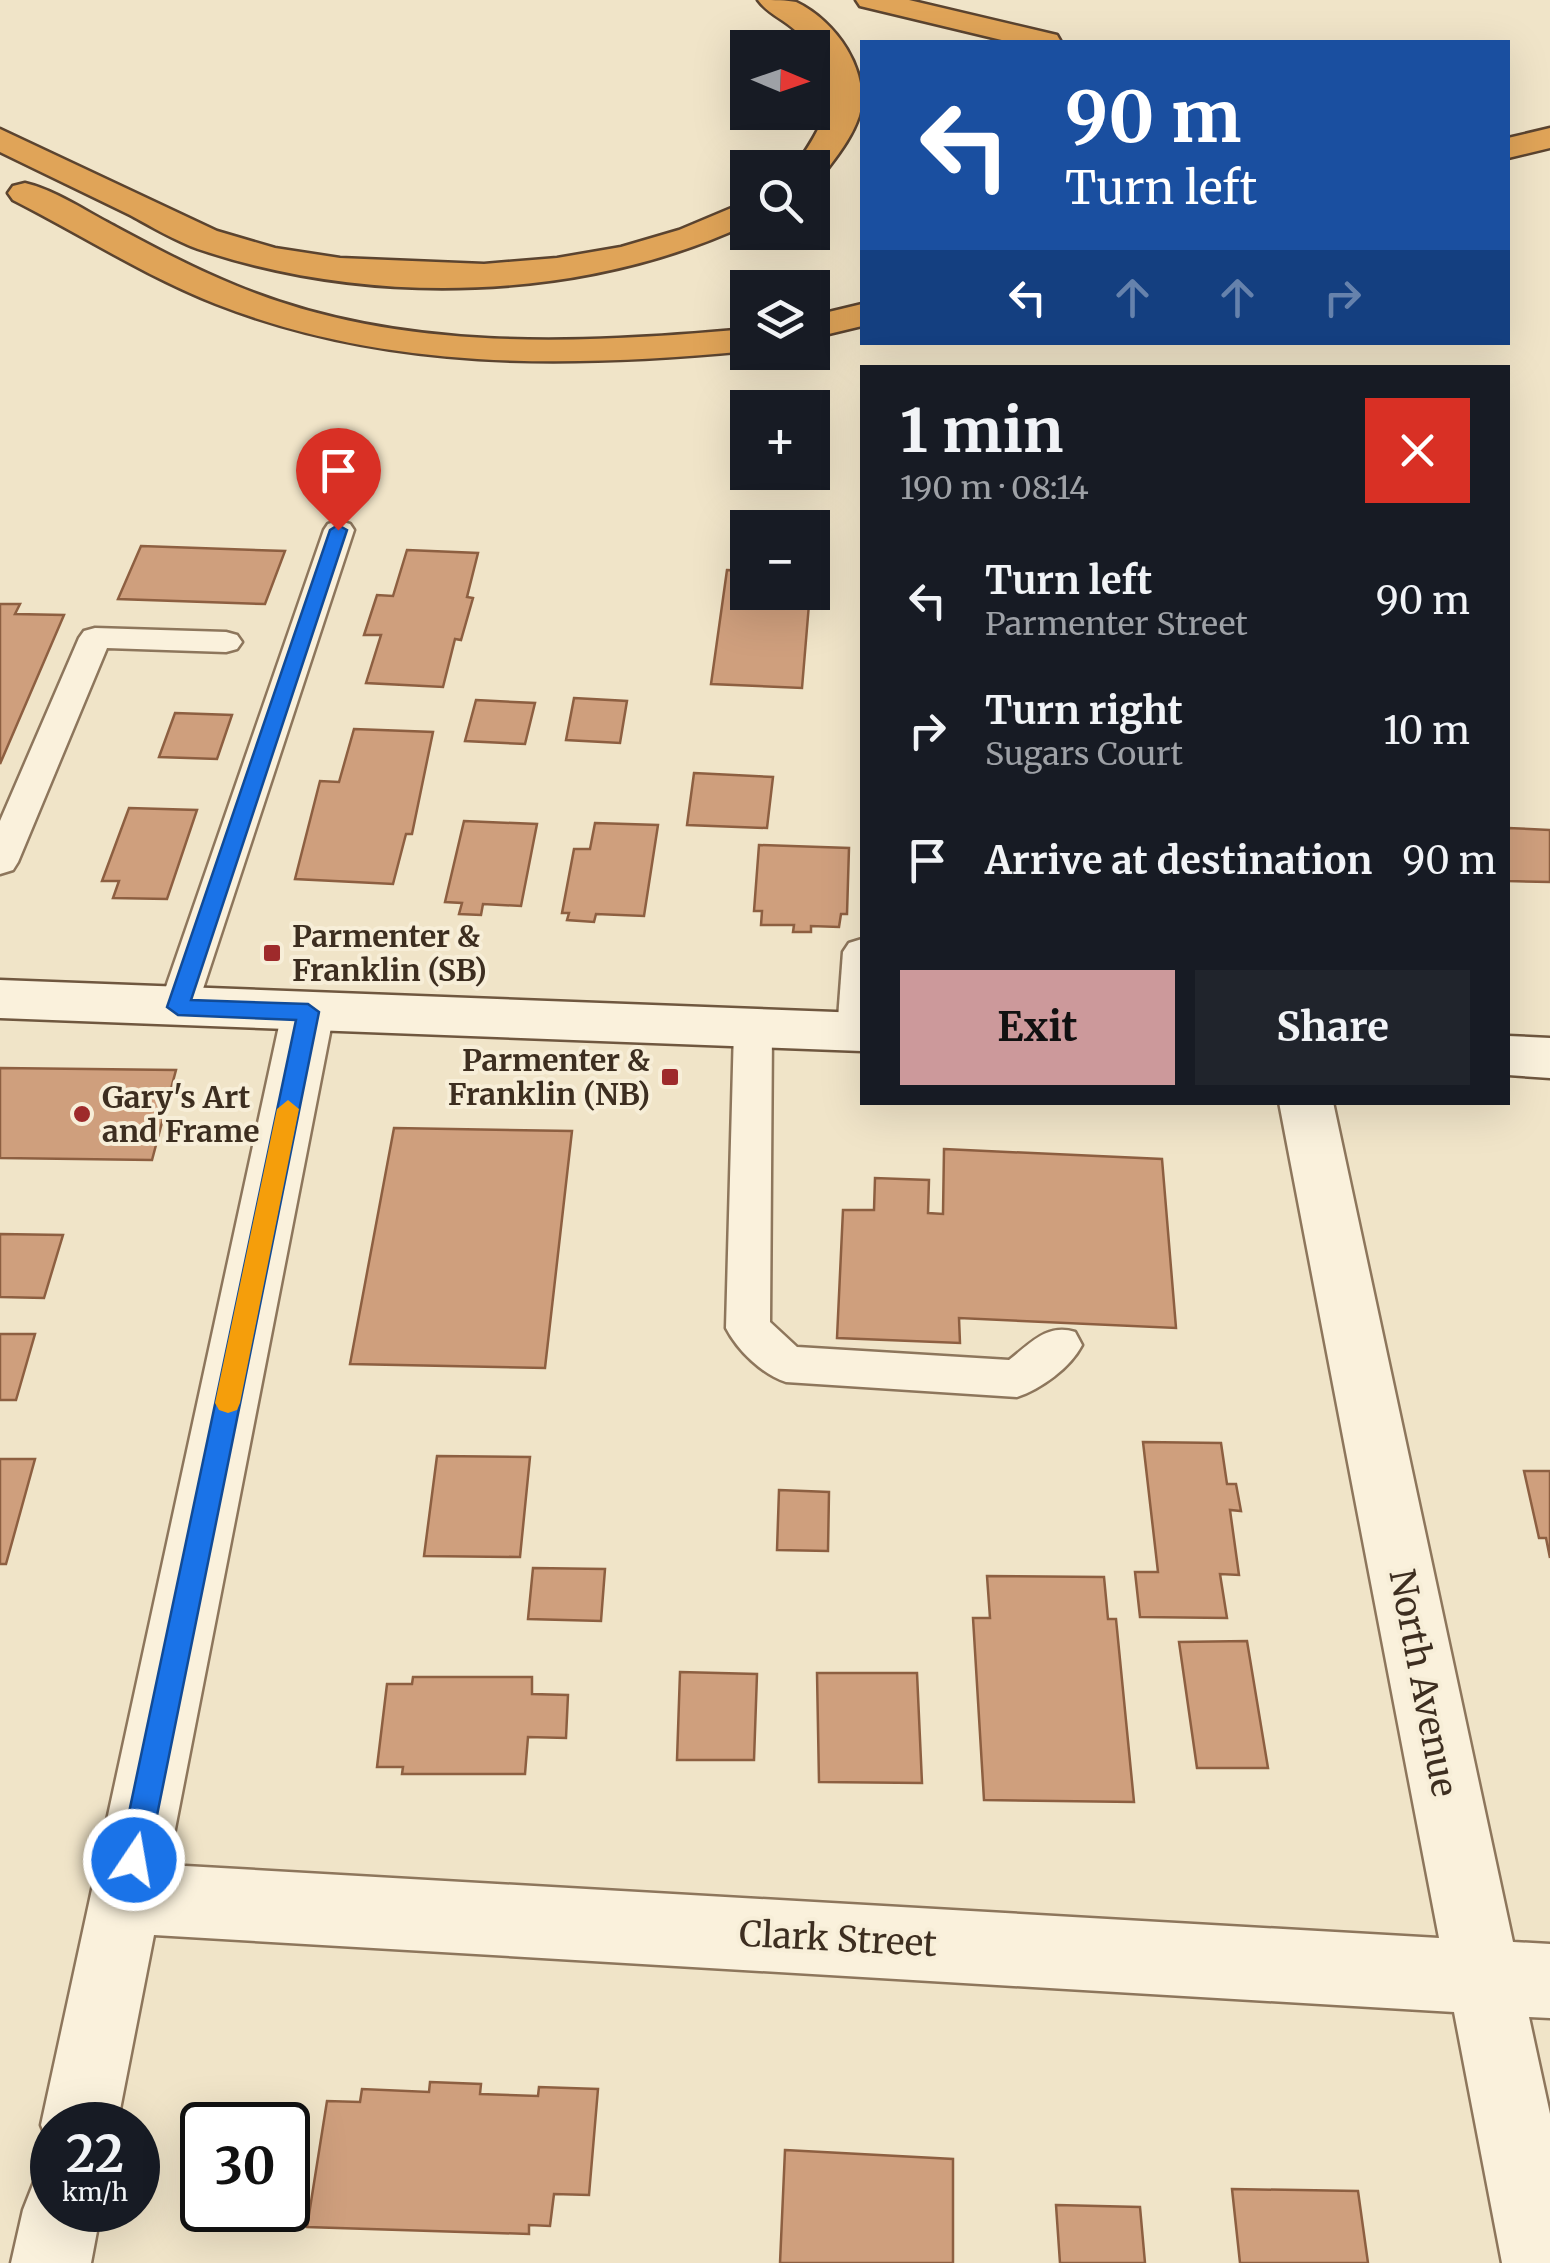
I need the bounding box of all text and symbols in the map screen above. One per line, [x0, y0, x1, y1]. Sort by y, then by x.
north arrow [730, 30, 830, 130]
map controls [730, 30, 830, 610]
text: 90 m [1065, 73, 1242, 161]
icon: left [900, 80, 1030, 210]
button: search [730, 150, 830, 250]
text: Turn left [1065, 160, 1257, 216]
button: layers [730, 270, 830, 370]
icon: left [1000, 270, 1055, 325]
icon: ahead [1105, 270, 1160, 325]
icon: ahead [1210, 270, 1265, 325]
icon: right [1315, 270, 1370, 325]
button: + [730, 390, 830, 490]
text: 1 min [900, 393, 1063, 468]
button: close [1365, 398, 1470, 503]
pin [296, 428, 381, 531]
icon: arrive [311, 443, 366, 498]
text: 190 m · 08:14 [900, 468, 1089, 508]
button: − [730, 510, 830, 610]
text: Turn left [985, 557, 1152, 604]
icon: left [900, 573, 955, 628]
text: 90 m [1376, 577, 1470, 624]
text: Parmenter Street [985, 604, 1248, 644]
text: Turn right [985, 687, 1183, 734]
icon: right [900, 703, 955, 758]
text: 10 m [1383, 707, 1470, 754]
text: Sugars Court [985, 734, 1183, 774]
icon: arrive [900, 833, 955, 888]
text: Arrive at destination [985, 837, 1372, 884]
text: 90 m [1402, 837, 1496, 884]
place label: Parmenter & Franklin (SB) [292, 917, 487, 989]
marker: Parmenter & Franklin (SB) [261, 942, 283, 964]
button: Exit [900, 970, 1175, 1085]
button: Share [1195, 970, 1470, 1085]
place label: Parmenter & Franklin (NB) [448, 1041, 650, 1113]
marker: Parmenter & Franklin (NB) [659, 1066, 681, 1088]
place label: Gary's Art and Frame [102, 1078, 259, 1150]
marker: Gary's Art and Frame [71, 1103, 93, 1125]
street label: North Avenue [1379, 1566, 1467, 1800]
position arrow [82, 1808, 186, 1912]
street label: Clark Street [738, 1912, 938, 1966]
speed limit sign: 30 [180, 2102, 310, 2232]
text: 22 [66, 2123, 124, 2186]
text: km/h [62, 2176, 128, 2208]

